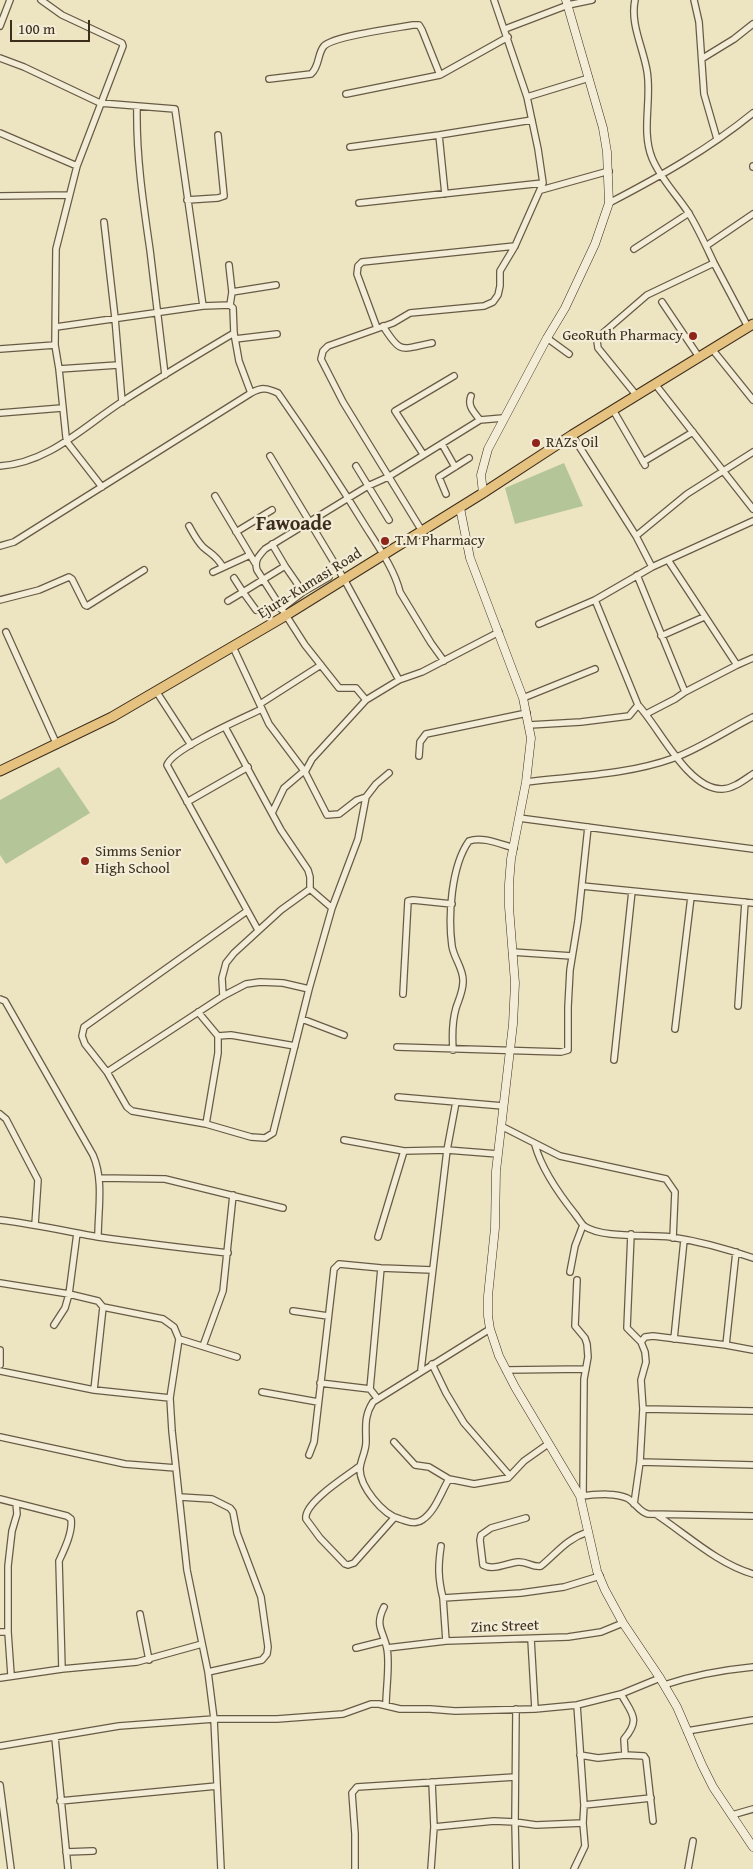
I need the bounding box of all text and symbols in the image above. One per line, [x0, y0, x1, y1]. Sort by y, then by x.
scale bar [12, 10, 92, 42]
text: 100 m [18, 18, 55, 39]
place label: GeoRuth Pharmacy [562, 327, 683, 345]
marker: GeoRuth Pharmacy [687, 330, 699, 342]
place label: RAZs Oil [546, 434, 598, 452]
marker: RAZs Oil [530, 437, 542, 449]
district label: Fawoade [256, 513, 332, 537]
place label: T.M Pharmacy [395, 532, 485, 550]
marker: T.M Pharmacy [379, 535, 391, 547]
street label: Ejura-Kumasi Road [255, 545, 365, 623]
place label: Simms Senior High School [95, 843, 181, 878]
marker: Simms Senior High School [79, 855, 91, 867]
street label: Zinc Street [470, 1617, 540, 1637]

